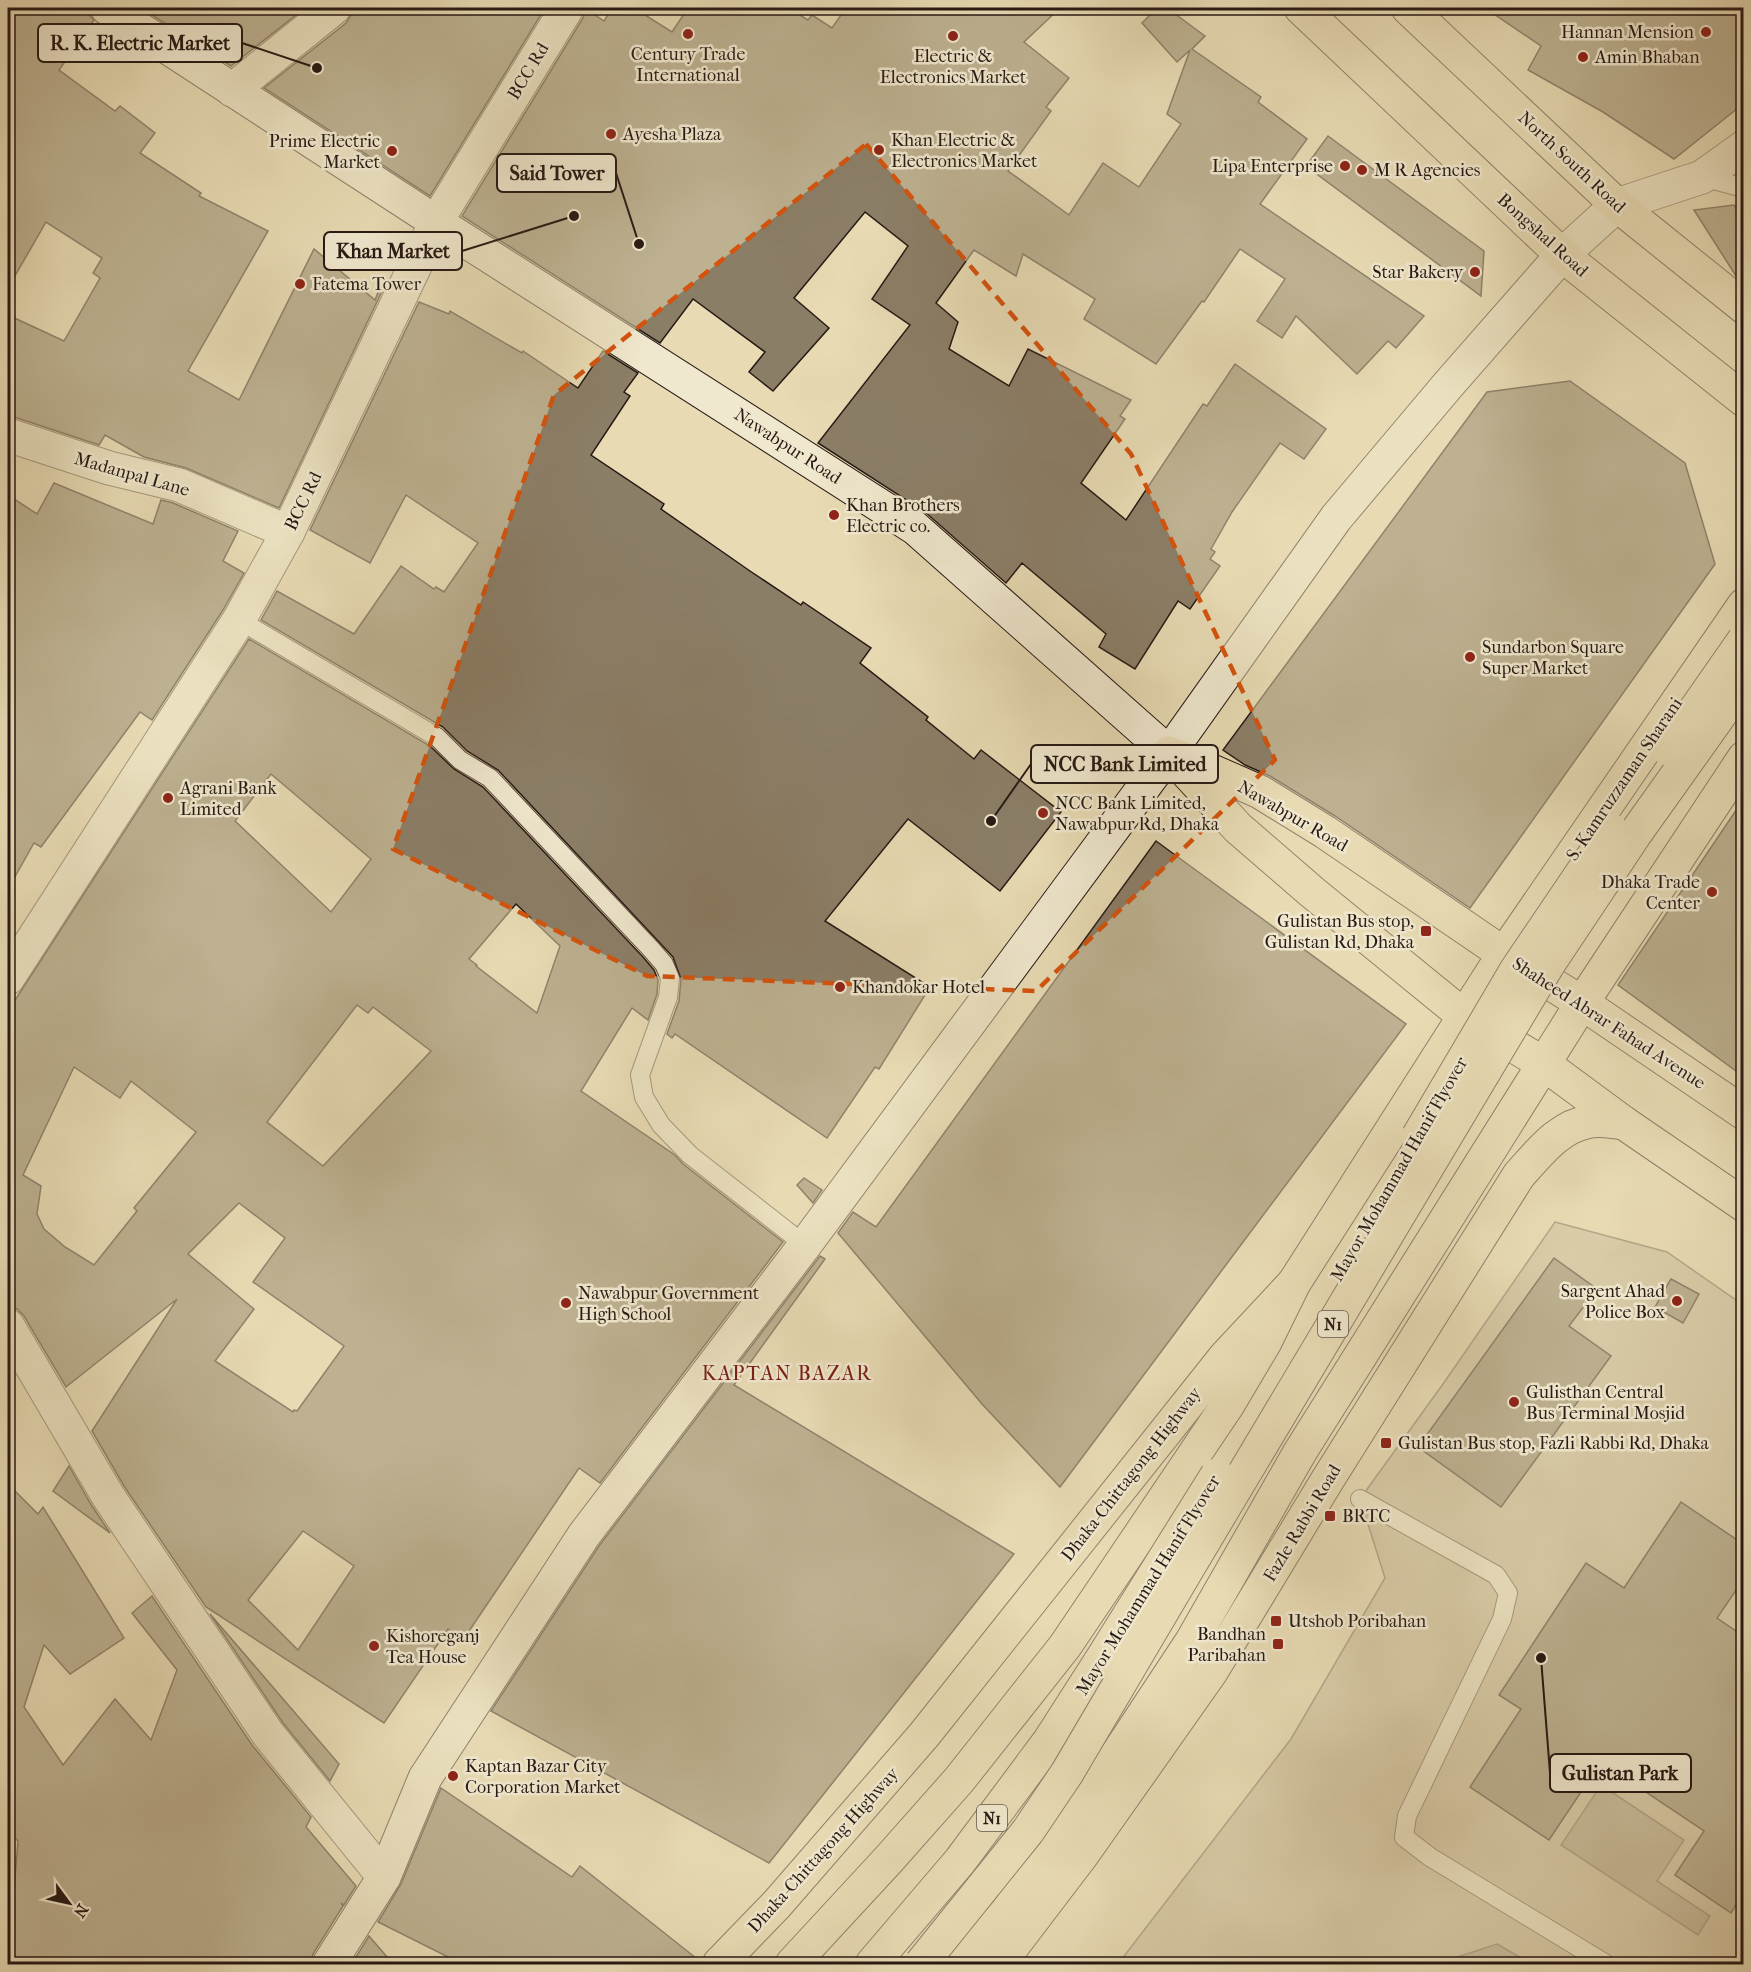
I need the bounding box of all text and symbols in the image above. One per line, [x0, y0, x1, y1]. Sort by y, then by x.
place label: Hannan Mension [1561, 22, 1695, 43]
callout: R. K. Electric Market [38, 24, 242, 62]
marker: Hannan Mension [1699, 25, 1713, 39]
marker: Century Trade International [681, 27, 695, 41]
marker: Electric & Electronics Market [946, 29, 960, 43]
text: R. K. Electric Market [50, 32, 231, 55]
street label: BCC Rd [503, 39, 554, 103]
place label: Century Trade International [631, 44, 745, 86]
place label: Electric & Electronics Market [880, 46, 1027, 88]
place label: Amin Bhaban [1594, 47, 1700, 68]
marker: Amin Bhaban [1576, 50, 1590, 64]
street label: North South Road [1514, 107, 1630, 218]
place label: Ayesha Plaza [622, 124, 722, 145]
marker: Ayesha Plaza [604, 127, 618, 141]
place label: Khan Electric & Electronics Market [891, 130, 1038, 172]
place label: Prime Electric Market [269, 131, 381, 173]
marker: Khan Electric & Electronics Market [872, 143, 886, 157]
marker: Prime Electric Market [385, 144, 399, 158]
callout: Said Tower [497, 154, 616, 192]
place label: Lipa Enterprise [1212, 156, 1333, 177]
marker: Lipa Enterprise [1338, 159, 1352, 173]
place label: M R Agencies [1374, 160, 1481, 181]
text: Said Tower [510, 162, 605, 185]
marker: M R Agencies [1355, 163, 1369, 177]
street label: Bongshal Road [1493, 189, 1592, 282]
callout: Khan Market [324, 232, 462, 270]
text: Khan Market [336, 240, 451, 263]
place label: Star Bakery [1372, 262, 1464, 283]
marker: Star Bakery [1468, 265, 1482, 279]
place label: Fatema Tower [312, 274, 422, 295]
marker: Fatema Tower [293, 277, 307, 291]
street label: Nawabpur Road [730, 404, 845, 489]
street label: Madanpal Lane [72, 448, 192, 501]
street label: BCC Rd [280, 468, 327, 534]
place label: Khan Brothers Electric co. [846, 495, 960, 537]
marker: Khan Brothers Electric co. [827, 508, 841, 522]
place label: Sundarbon Square Super Market [1482, 637, 1624, 679]
marker: Sundarbon Square Super Market [1463, 650, 1477, 664]
street label: S. Kamruzzaman Sharani [1562, 693, 1687, 865]
callout: NCC Bank Limited [1031, 745, 1218, 783]
text: NCC Bank Limited [1044, 753, 1208, 776]
street label: Nawabpur Road [1234, 776, 1352, 857]
place label: Agrani Bank Limited [179, 778, 277, 820]
marker: Agrani Bank Limited [161, 791, 175, 805]
place label: NCC Bank Limited, Nawabpur Rd, Dhaka [1055, 793, 1220, 835]
marker: NCC Bank Limited, Nawabpur Rd, Dhaka [1036, 806, 1050, 820]
place label: Dhaka Trade Center [1601, 872, 1700, 914]
marker: Dhaka Trade Center [1705, 885, 1719, 899]
place label: Gulistan Bus stop, Gulistan Rd, Dhaka [1265, 911, 1415, 953]
marker: Gulistan Bus stop, Gulistan Rd, Dhaka [1419, 924, 1433, 938]
street label: Shaheed Abrar Fahad Avenue [1508, 953, 1709, 1094]
place label: Khandokar Hotel [852, 977, 985, 998]
marker: Khandokar Hotel [833, 980, 847, 994]
street label: Mayor Mohammad Hanif Flyover [1326, 1053, 1473, 1285]
place label: Sargent Ahad Police Box [1561, 1281, 1666, 1323]
place label: Nawabpur Government High School [578, 1283, 760, 1325]
marker: Sargent Ahad Police Box [1670, 1294, 1684, 1308]
marker: Nawabpur Government High School [559, 1296, 573, 1310]
road number: N1 [1318, 1311, 1348, 1337]
district label: KAPTAN BAZAR [702, 1362, 872, 1385]
street label: Dhaka-Chittagong Highway [1057, 1382, 1207, 1566]
place label: Gulisthan Central Bus Terminal Mosjid [1526, 1382, 1685, 1424]
marker: Gulisthan Central Bus Terminal Mosjid [1507, 1395, 1521, 1409]
place label: Gulistan Bus stop, Fazli Rabbi Rd, Dhaka [1398, 1433, 1709, 1454]
marker: Gulistan Bus stop, Fazli Rabbi Rd, Dhaka [1379, 1436, 1393, 1450]
street label: Fazle Rabbi Road [1259, 1461, 1346, 1586]
street label: Mayor Mohammad Hanif Flyover [1072, 1471, 1225, 1699]
place label: BRTC [1342, 1506, 1390, 1527]
marker: BRTC [1323, 1509, 1337, 1523]
place label: Utshob Poribahan [1288, 1611, 1427, 1632]
marker: Utshob Poribahan [1269, 1614, 1283, 1628]
place label: Bandhan Paribahan [1188, 1624, 1267, 1666]
place label: Kishoreganj Tea House [386, 1626, 479, 1668]
marker: Bandhan Paribahan [1271, 1637, 1285, 1651]
marker: Kishoreganj Tea House [367, 1639, 381, 1653]
callout: Gulistan Park [1550, 1754, 1691, 1792]
place label: Kaptan Bazar City Corporation Market [465, 1756, 621, 1798]
street label: Dhaka-Chittagong Highway [744, 1762, 904, 1937]
text: Gulistan Park [1562, 1762, 1679, 1785]
marker: Kaptan Bazar City Corporation Market [446, 1769, 460, 1783]
road number: N1 [977, 1805, 1007, 1831]
north arrow [39, 1873, 99, 1933]
text: N [69, 1901, 92, 1922]

